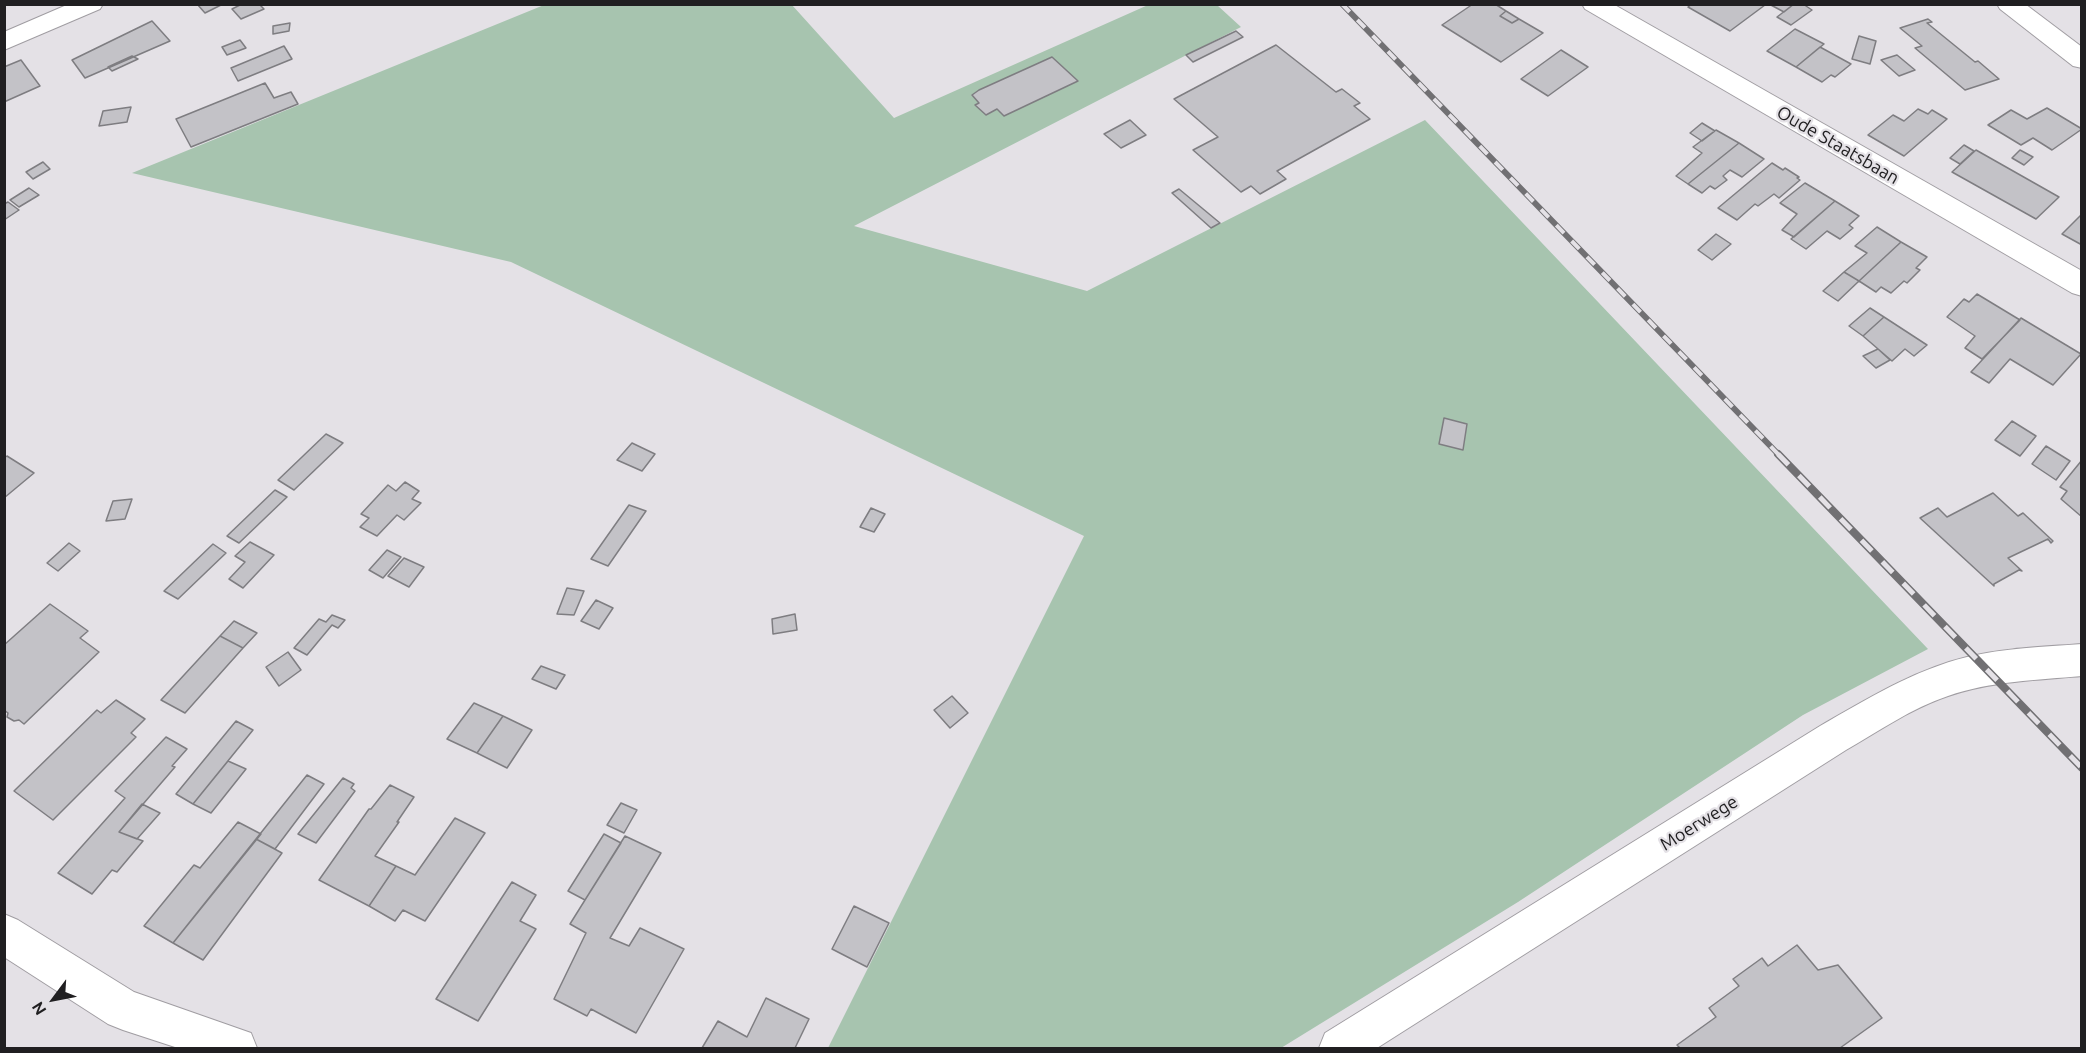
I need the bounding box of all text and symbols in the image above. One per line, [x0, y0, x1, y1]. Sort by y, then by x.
street label: Oude Staatsbaan [1773, 101, 1903, 189]
street label: Moerwege [1656, 791, 1742, 855]
north arrow [24, 969, 84, 1029]
text: N [28, 999, 50, 1018]

